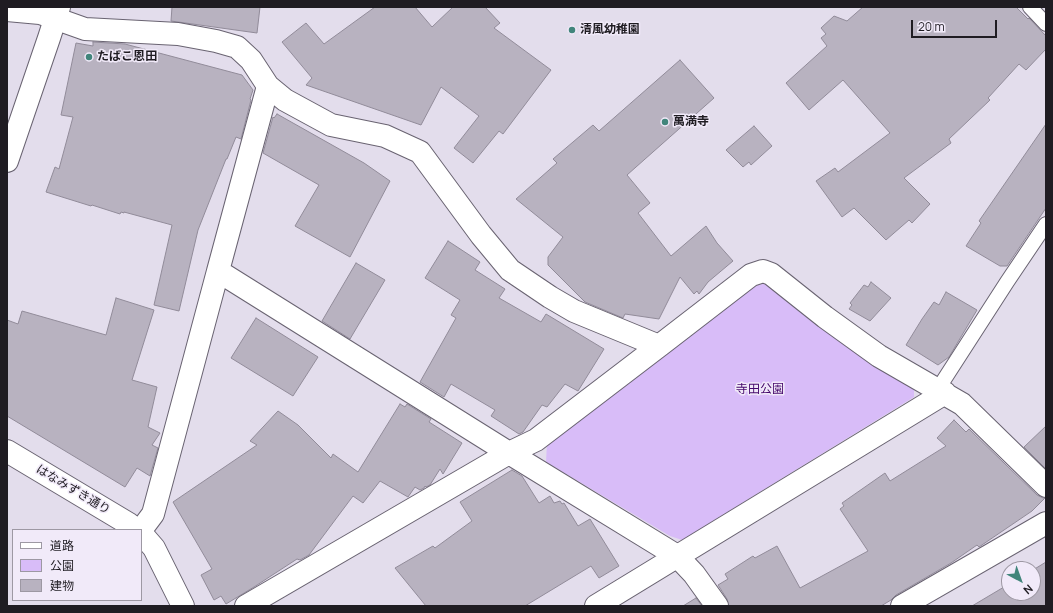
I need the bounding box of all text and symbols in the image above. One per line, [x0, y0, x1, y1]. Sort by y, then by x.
scale bar [913, 12, 999, 38]
text: 20 m [918, 18, 945, 35]
place label: 清風幼稚園 [580, 23, 640, 37]
marker: 清風幼稚園 [567, 25, 577, 35]
place label: たばこ恩田 [97, 50, 157, 64]
marker: たばこ恩田 [84, 52, 94, 62]
place label: 萬満寺 [673, 115, 709, 129]
marker: 萬満寺 [660, 117, 670, 127]
park label: 寺田公園 [736, 383, 784, 397]
street label: はなみずき通り [33, 462, 113, 518]
legend [12, 529, 142, 601]
text: 道路 [50, 537, 74, 554]
text: 公園 [50, 557, 74, 574]
north arrow [1001, 561, 1041, 601]
text: 建物 [50, 577, 74, 594]
text: N [1021, 581, 1036, 598]

